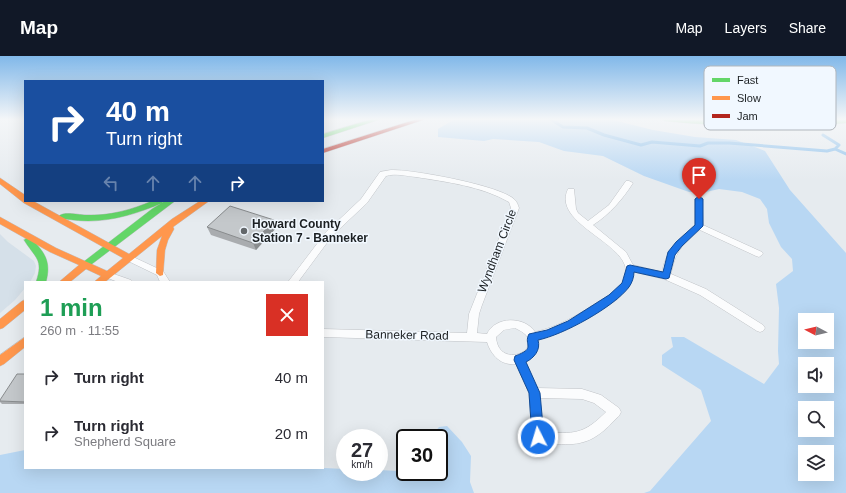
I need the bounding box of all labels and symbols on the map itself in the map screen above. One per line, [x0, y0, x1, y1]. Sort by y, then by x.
legend [704, 66, 836, 130]
text: Fast [737, 74, 758, 86]
text: Slow [737, 92, 761, 104]
text: Jam [737, 110, 758, 122]
pin [682, 158, 716, 199]
street label: Wyndham Circle [475, 207, 519, 295]
place label: Howard County Station 7 - Banneker [252, 217, 368, 245]
marker: Howard County Station 7 - Banneker [239, 226, 249, 236]
north arrow [798, 313, 834, 349]
street label: Banneker Road [365, 327, 449, 343]
position arrow [517, 416, 559, 458]
speed limit sign: 30 [396, 429, 448, 481]

